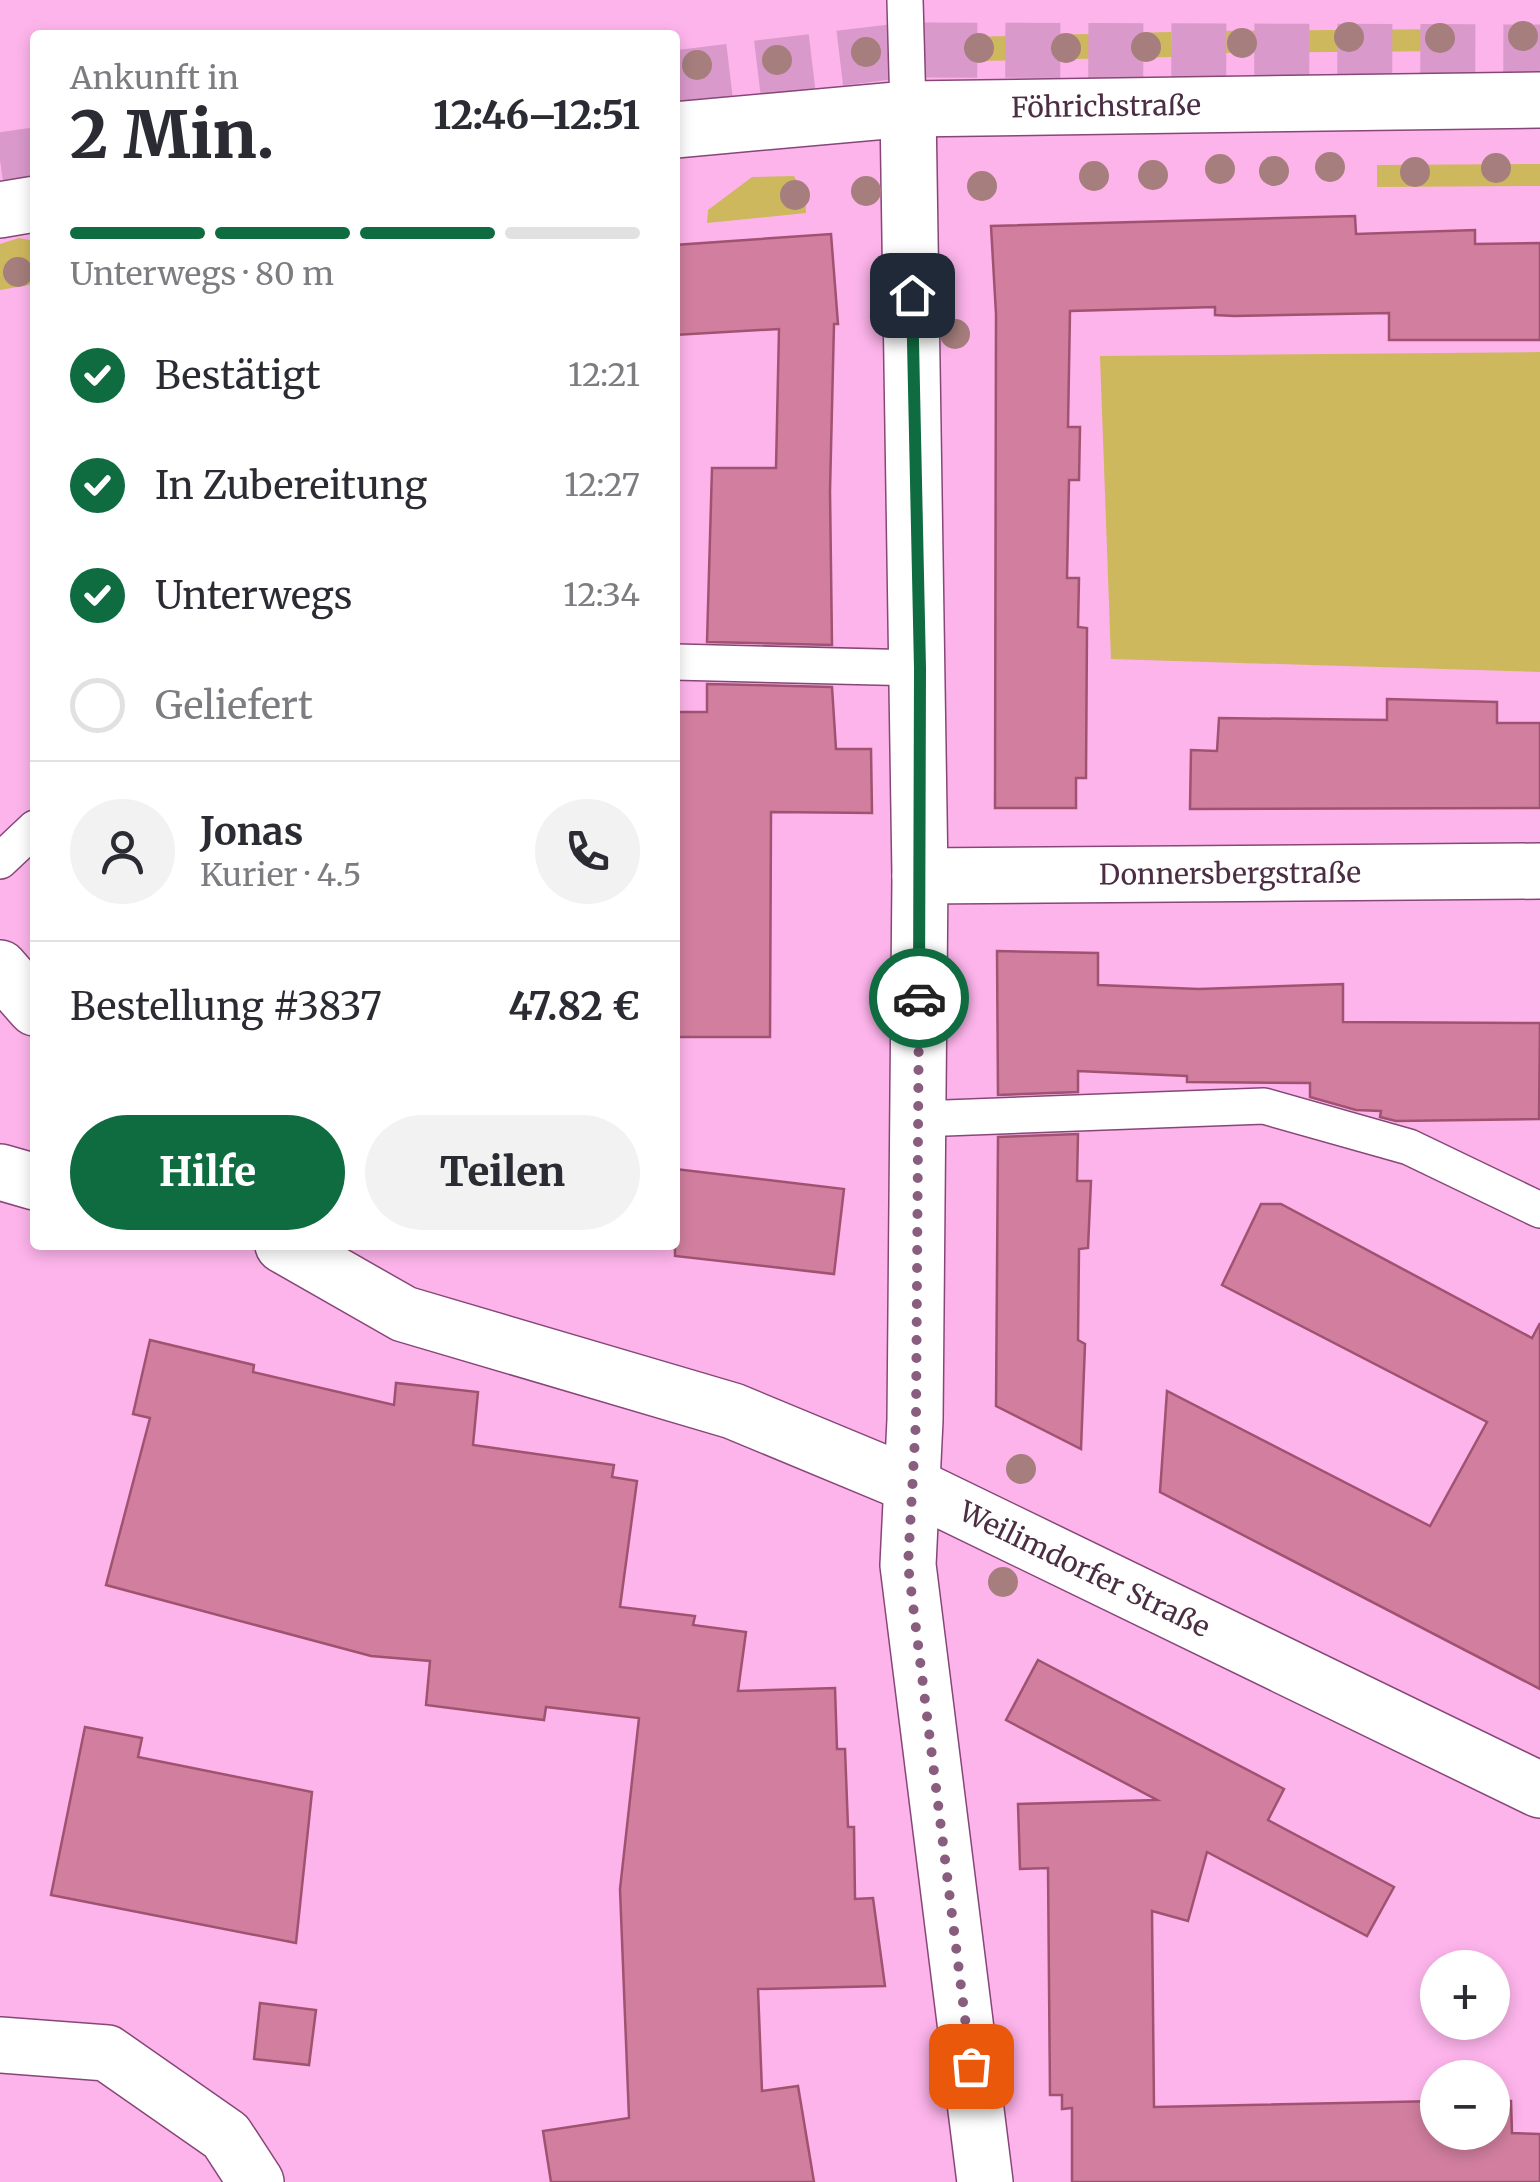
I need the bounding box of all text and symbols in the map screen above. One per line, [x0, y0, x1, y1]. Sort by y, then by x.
text: Ankunft in [70, 58, 239, 98]
street label: Föhrichstraße [1011, 87, 1201, 126]
text: 12:46–12:51 [433, 92, 640, 139]
text: 2 Min. [70, 94, 275, 176]
pin [870, 253, 955, 338]
text: Unterwegs · 80 m [70, 254, 334, 294]
icon: home [885, 268, 940, 323]
icon: check [70, 348, 125, 403]
text: Bestätigt [155, 352, 320, 399]
text: 12:21 [568, 355, 640, 395]
icon: check [70, 458, 125, 513]
text: In Zubereitung [155, 462, 427, 509]
text: 12:27 [564, 465, 640, 505]
icon: check [70, 568, 125, 623]
text: Unterwegs [155, 572, 352, 619]
text: 12:34 [563, 575, 640, 615]
text: Geliefert [155, 682, 313, 729]
button: person [70, 799, 175, 904]
button: phone [535, 799, 640, 904]
text: Jonas [200, 808, 303, 855]
street label: Donnersbergstraße [1099, 854, 1361, 893]
text: Kurier · 4.5 [200, 855, 361, 895]
courier [869, 948, 969, 1048]
icon: car [892, 971, 947, 1026]
text: Bestellung #3837 [70, 983, 382, 1030]
text: 47.82 € [508, 983, 640, 1030]
button: Hilfe [70, 1115, 345, 1230]
button: Teilen [365, 1115, 640, 1230]
street label: Weilimdorfer Straße [953, 1493, 1216, 1645]
map controls [1420, 1950, 1510, 2150]
button: + [1420, 1950, 1510, 2040]
pin [929, 2024, 1014, 2109]
icon: bag [944, 2039, 999, 2094]
button: − [1420, 2060, 1510, 2150]

